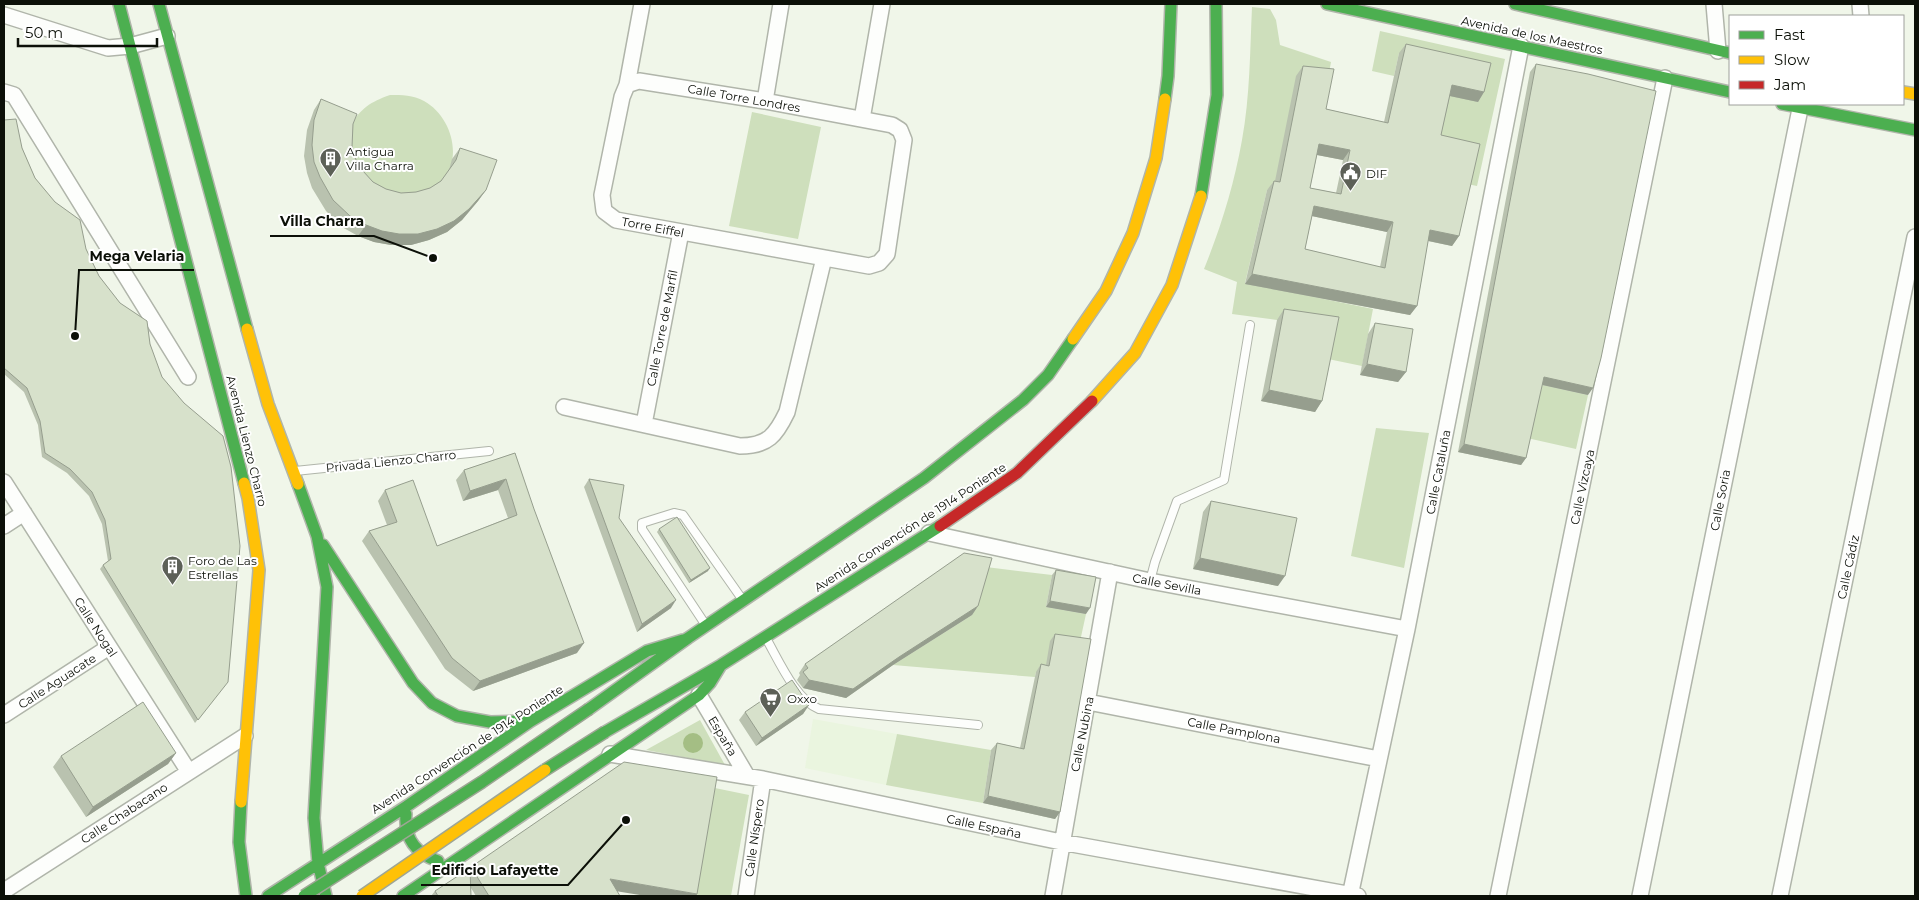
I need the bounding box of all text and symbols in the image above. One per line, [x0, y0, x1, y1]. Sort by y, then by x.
street label: Avenida de los Maestros [1460, 13, 1604, 57]
scale bar [18, 15, 156, 47]
legend [1729, 15, 1904, 105]
text: 50 m [25, 23, 63, 42]
text: Fast [1774, 25, 1805, 44]
text: Slow [1774, 50, 1810, 69]
text: Jam [1773, 75, 1806, 94]
street label: Calle Torre Londres [686, 81, 802, 115]
place label: Antigua Villa Charra [346, 144, 414, 173]
building icon: Antigua Villa Charra [318, 146, 342, 177]
public building icon: DIF [1338, 161, 1362, 192]
place label: DIF [1366, 166, 1388, 181]
callout: Villa Charra [270, 207, 374, 236]
text: Villa Charra [279, 212, 364, 230]
street label: Torre Eiffel [620, 214, 686, 240]
callout: Mega Velaria [79, 241, 194, 270]
text: Mega Velaria [90, 247, 184, 265]
street label: Calle Torre de Marfil [643, 268, 681, 388]
street label: Avenida Lienzo Charro [223, 374, 271, 508]
street label: Calle Cataluña [1422, 428, 1454, 516]
street label: Privada Lienzo Charro [325, 447, 457, 475]
street label: Calle Vizcaya [1567, 448, 1597, 526]
street label: Avenida Convención de 1914 Poniente [811, 459, 1009, 595]
street label: Calle Soria [1707, 468, 1733, 532]
street label: Calle Cádiz [1834, 533, 1862, 601]
place label: Foro de Las Estrellas [188, 553, 257, 582]
building icon: Foro de Las Estrellas [160, 555, 184, 586]
street label: Calle Sevilla [1131, 570, 1203, 598]
street label: Calle Nogal [71, 594, 121, 660]
street label: Calle Aguacate [15, 650, 99, 712]
street label: Avenida Convención de 1914 Poniente [368, 681, 566, 817]
supermarket icon: Oxxo [759, 686, 783, 717]
place label: Oxxo [787, 691, 817, 706]
street label: Calle Nubina [1067, 695, 1097, 773]
street label: España [705, 713, 741, 759]
street label: Calle Pamplona [1186, 714, 1282, 746]
street label: Calle Chabacano [78, 779, 170, 847]
street label: Calle Níspero [741, 798, 767, 878]
street label: Calle España [945, 811, 1023, 841]
callout: Edificio Lafayette [421, 856, 568, 885]
text: Edificio Lafayette [431, 861, 559, 879]

